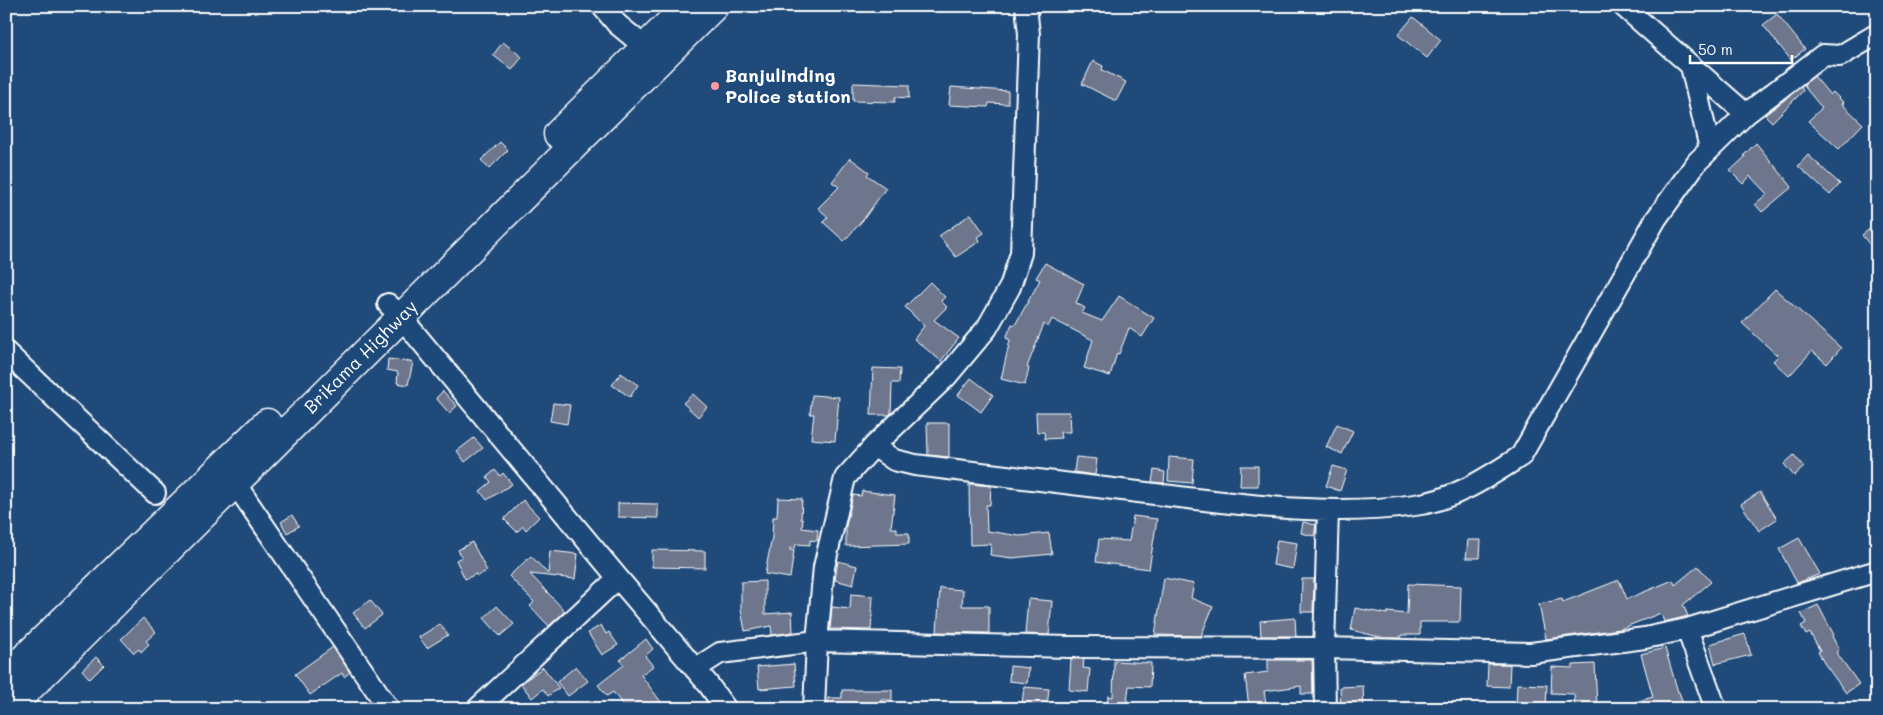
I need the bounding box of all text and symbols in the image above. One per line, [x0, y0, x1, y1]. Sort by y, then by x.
scale bar [1690, 32, 1793, 64]
text: 50 m [1698, 39, 1733, 59]
place label: Banjulinding Police station [725, 63, 851, 108]
marker: Banjulinding Police station [709, 80, 721, 92]
street label: Brikama Highway [298, 294, 422, 418]

